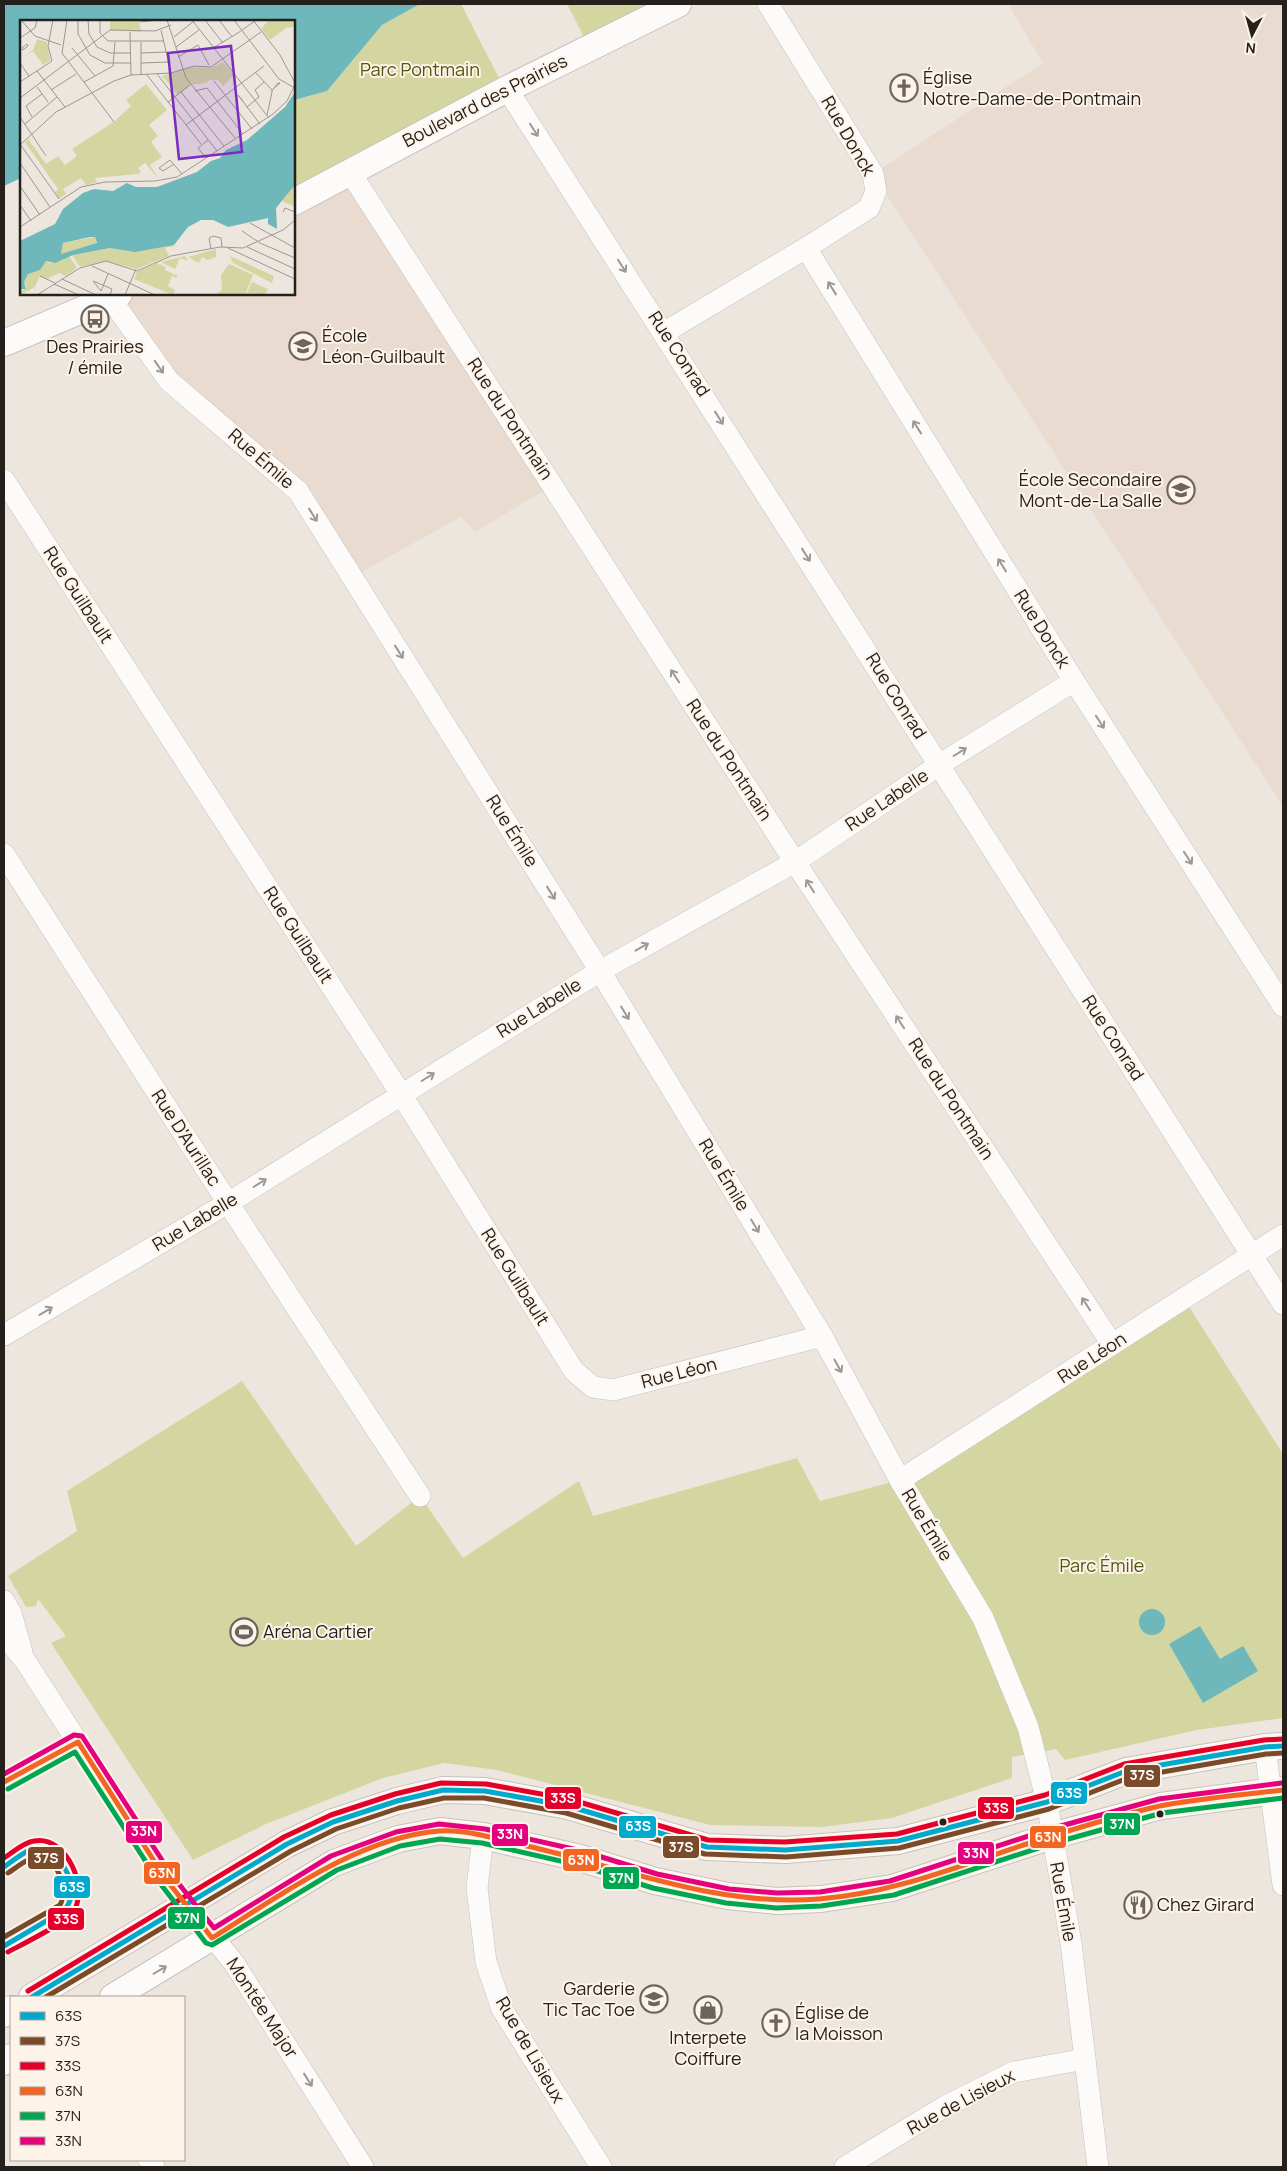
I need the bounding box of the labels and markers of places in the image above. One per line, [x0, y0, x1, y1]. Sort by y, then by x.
place label: Église Notre-Dame-de-Pontmain [923, 65, 1141, 110]
church icon: Église Notre-Dame-de-Pontmain [889, 73, 919, 103]
bus stop icon: Des Prairies / émile [80, 304, 110, 334]
place label: École Léon-Guilbault [322, 323, 445, 368]
school or university icon: École Léon-Guilbault [288, 331, 318, 361]
place label: Des Prairies / émile [46, 334, 144, 379]
place label: École Secondaire Mont-de-La Salle [1019, 467, 1162, 512]
school or university icon: École Secondaire Mont-de-La Salle [1166, 475, 1196, 505]
sports icon: Aréna Cartier [229, 1617, 259, 1647]
place label: Aréna Cartier [263, 1619, 374, 1643]
unlabelled marker [1155, 1809, 1165, 1819]
unlabelled marker [938, 1817, 948, 1827]
restaurant icon: Chez Girard [1123, 1890, 1153, 1920]
place label: Chez Girard [1157, 1892, 1254, 1916]
place label: Garderie Tic Tac Toe [543, 1976, 635, 2021]
school or university icon: Garderie Tic Tac Toe [639, 1984, 669, 2014]
shop icon: Interpete Coiffure [693, 1995, 723, 2025]
place label: Église de la Moisson [795, 2000, 883, 2045]
church icon: Église de la Moisson [761, 2008, 791, 2038]
place label: Interpete Coiffure [669, 2025, 747, 2070]

